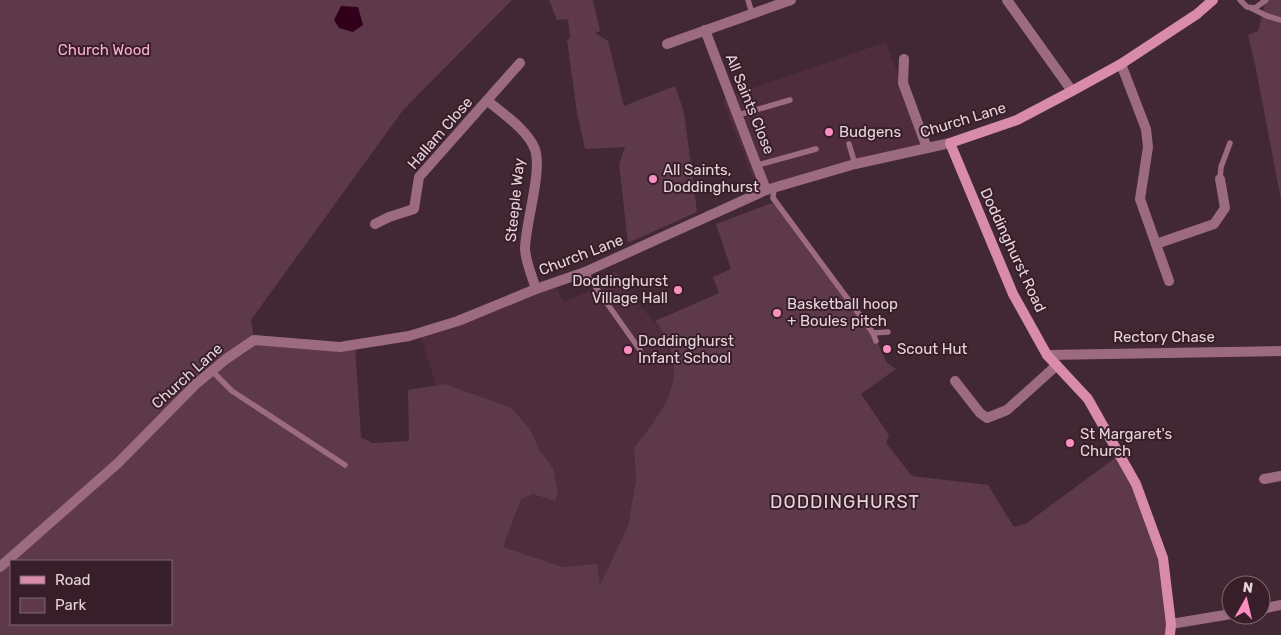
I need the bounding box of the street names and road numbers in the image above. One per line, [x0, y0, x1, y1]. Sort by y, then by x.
street label: All Saints Close [722, 51, 778, 157]
street label: Hallam Close [404, 93, 476, 173]
street label: Church Lane [918, 98, 1008, 142]
street label: Steeple Way [502, 157, 528, 243]
street label: Doddinghurst Road [976, 185, 1050, 315]
street label: Church Lane [536, 231, 626, 279]
street label: Rectory Chase [1113, 328, 1215, 346]
street label: Church Lane [148, 340, 226, 412]

